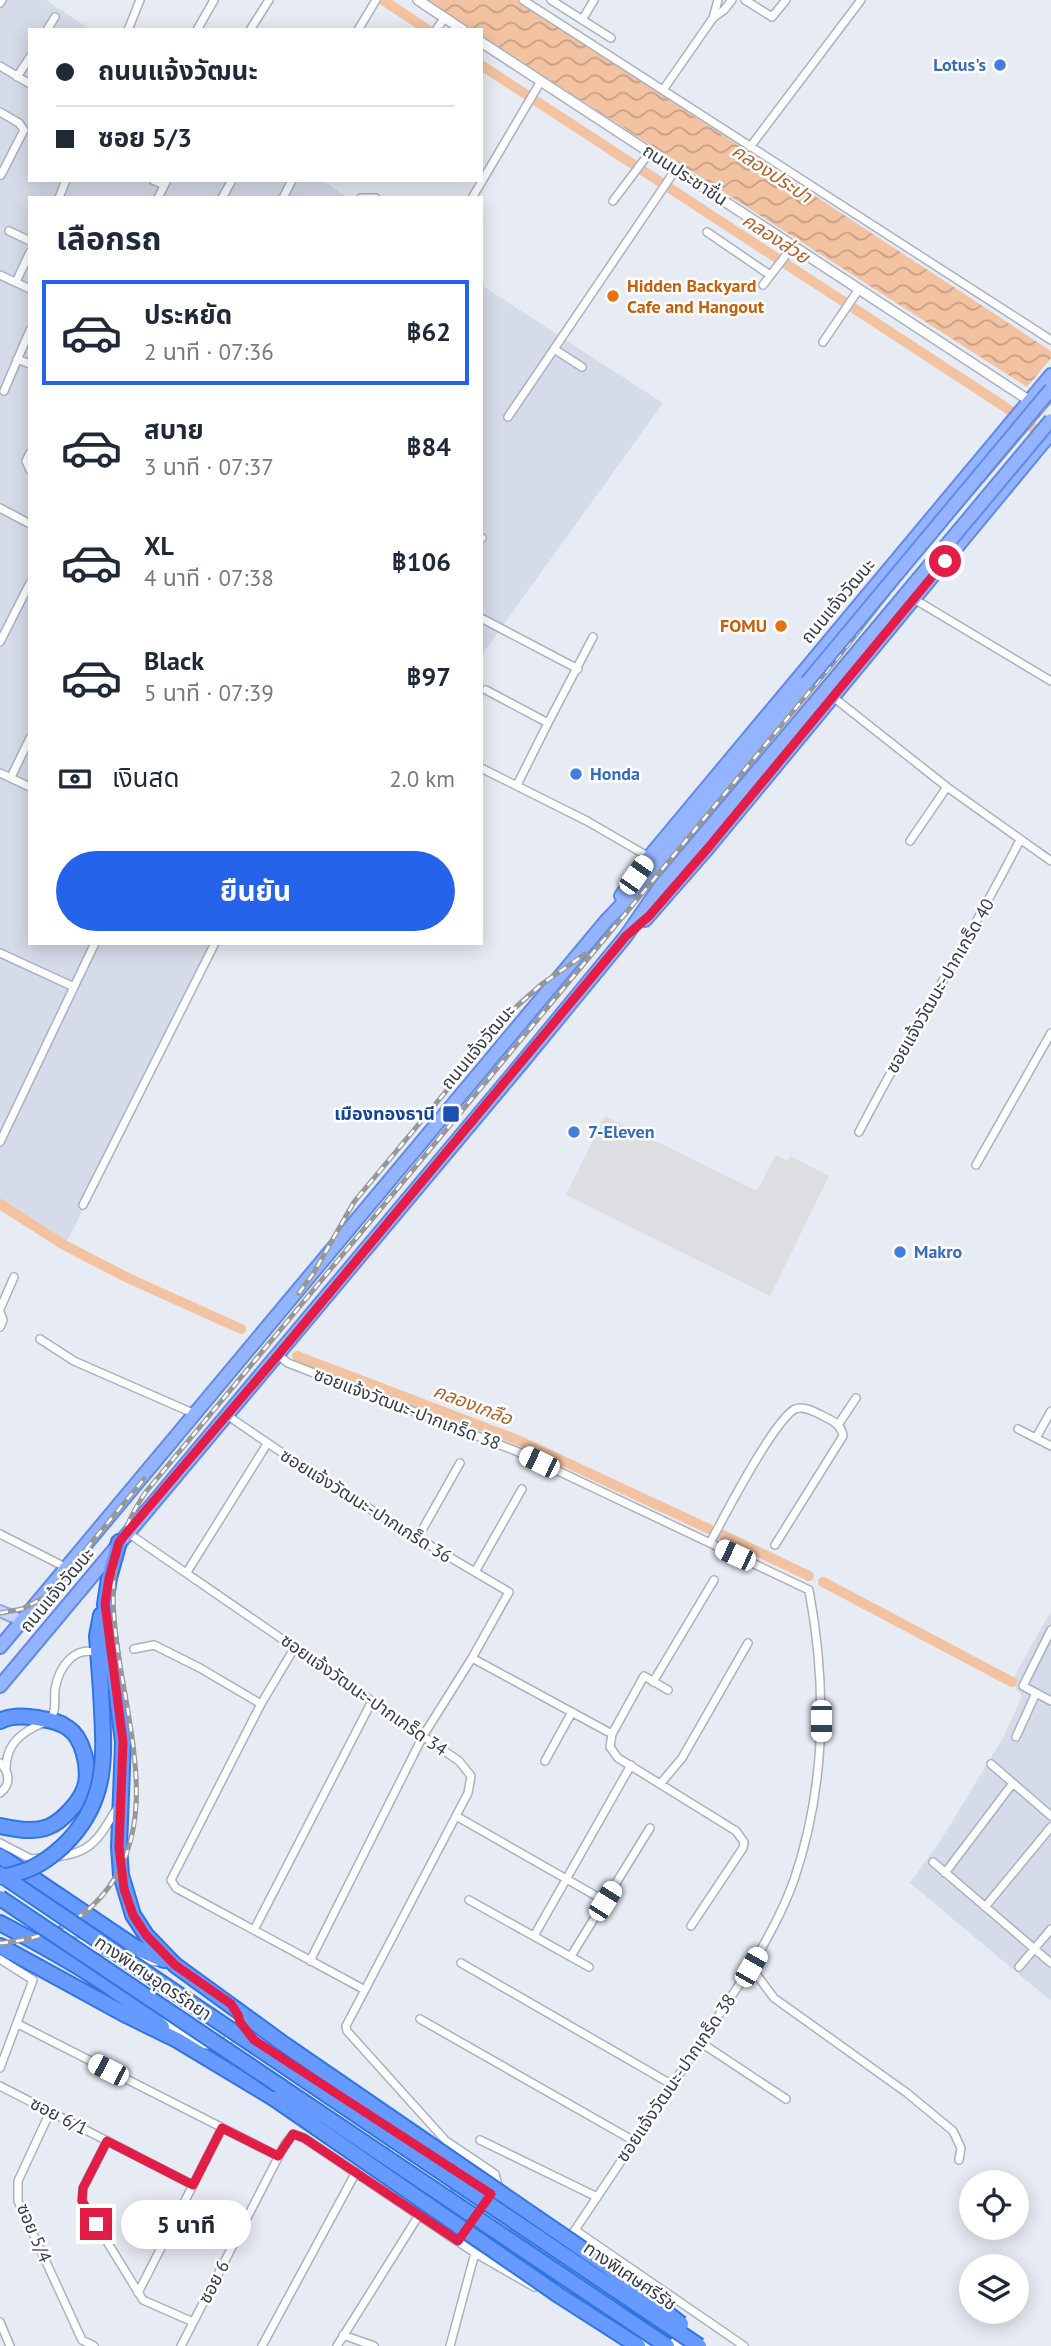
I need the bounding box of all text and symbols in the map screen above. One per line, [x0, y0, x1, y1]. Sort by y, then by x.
place label: Lotus's [933, 53, 986, 76]
text: ถนนแจ้งวัฒนะ [98, 54, 258, 87]
marker: Lotus's [992, 57, 1008, 73]
text: ซอย 5/3 [98, 121, 192, 154]
street label: ถนนประชาชื่น [638, 138, 733, 211]
water label: คลองประปา [728, 138, 817, 208]
water label: คลองส่วย [738, 207, 815, 269]
text: เลือกรถ [56, 217, 161, 259]
place label: Hidden Backyard Cafe and Hangout [627, 274, 765, 318]
marker: Hidden Backyard Cafe and Hangout [605, 288, 621, 304]
text: ประหยัด [144, 298, 232, 331]
icon: car [60, 301, 123, 364]
text: ฿62 [406, 315, 451, 348]
text: 2 นาที · 07:36 [144, 337, 274, 366]
text: สบาย [144, 413, 204, 446]
icon: car [60, 416, 123, 479]
text: ฿84 [406, 430, 451, 463]
text: 3 นาที · 07:37 [144, 452, 274, 481]
text: XL [144, 529, 174, 562]
icon: car [60, 531, 123, 594]
text: ฿106 [392, 545, 451, 578]
route start [929, 545, 961, 577]
street label: ถนนแจ้งวัฒนะ [795, 553, 880, 648]
text: 4 นาที · 07:38 [144, 563, 274, 592]
place label: FOMU [720, 614, 767, 637]
marker: FOMU [773, 618, 789, 634]
text: Black [144, 644, 204, 677]
icon: car [60, 646, 123, 709]
text: ฿97 [406, 660, 451, 693]
text: 5 นาที · 07:39 [144, 678, 274, 707]
icon: cash [56, 760, 94, 798]
text: เงินสด [112, 761, 179, 794]
place label: Honda [590, 762, 640, 785]
text: 2.0 km [389, 764, 455, 793]
marker: Honda [568, 766, 584, 782]
button: ยืนยัน [56, 851, 455, 931]
car [616, 852, 657, 898]
street label: ซอยแจ้งวัฒนะ-ปากเกร็ด 40 [880, 894, 999, 1077]
street label: ถนนแจ้งวัฒนะ [435, 999, 520, 1094]
place label: เมืองทองธานี [334, 1102, 435, 1125]
marker: เมืองทองธานี [441, 1104, 461, 1124]
place label: 7-Eleven [588, 1120, 655, 1143]
marker: 7-Eleven [566, 1124, 582, 1140]
place label: Makro [914, 1240, 962, 1263]
marker: Makro [892, 1244, 908, 1260]
street label: ซอยแจ้งวัฒนะ-ปากเกร็ด 38 [311, 1362, 504, 1455]
water label: คลองเกลือ [430, 1378, 517, 1430]
street label: ซอยแจ้งวัฒนะ-ปากเกร็ด 36 [276, 1443, 456, 1568]
car [516, 1443, 563, 1481]
car [712, 1537, 759, 1573]
street label: ถนนแจ้งวัฒนะ [14, 1542, 99, 1637]
street label: ซอยแจ้งวัฒนะ-ปากเกร็ด 34 [277, 1628, 452, 1761]
car [811, 1700, 832, 1742]
car [585, 1878, 626, 1924]
street label: ทางพิเศษอุดรรัถยา [90, 1930, 216, 2025]
car [732, 1944, 771, 1990]
street label: ซอยแจ้งวัฒนะ-ปากเกร็ด 38 [611, 1989, 741, 2166]
car [85, 2051, 132, 2089]
street label: ซอย 6/1 [26, 2091, 92, 2140]
map controls [959, 2170, 1029, 2324]
button: locate [959, 2170, 1029, 2240]
street label: ซอย 5/4 [12, 2200, 57, 2266]
callout: 5 นาที [120, 2200, 250, 2248]
route end [80, 2208, 112, 2240]
text: 5 นาที [157, 2210, 215, 2239]
street label: ทางพิเศษศรีรัช [579, 2236, 681, 2315]
button: layers [959, 2254, 1029, 2324]
street label: ซอย 6 [193, 2256, 234, 2307]

